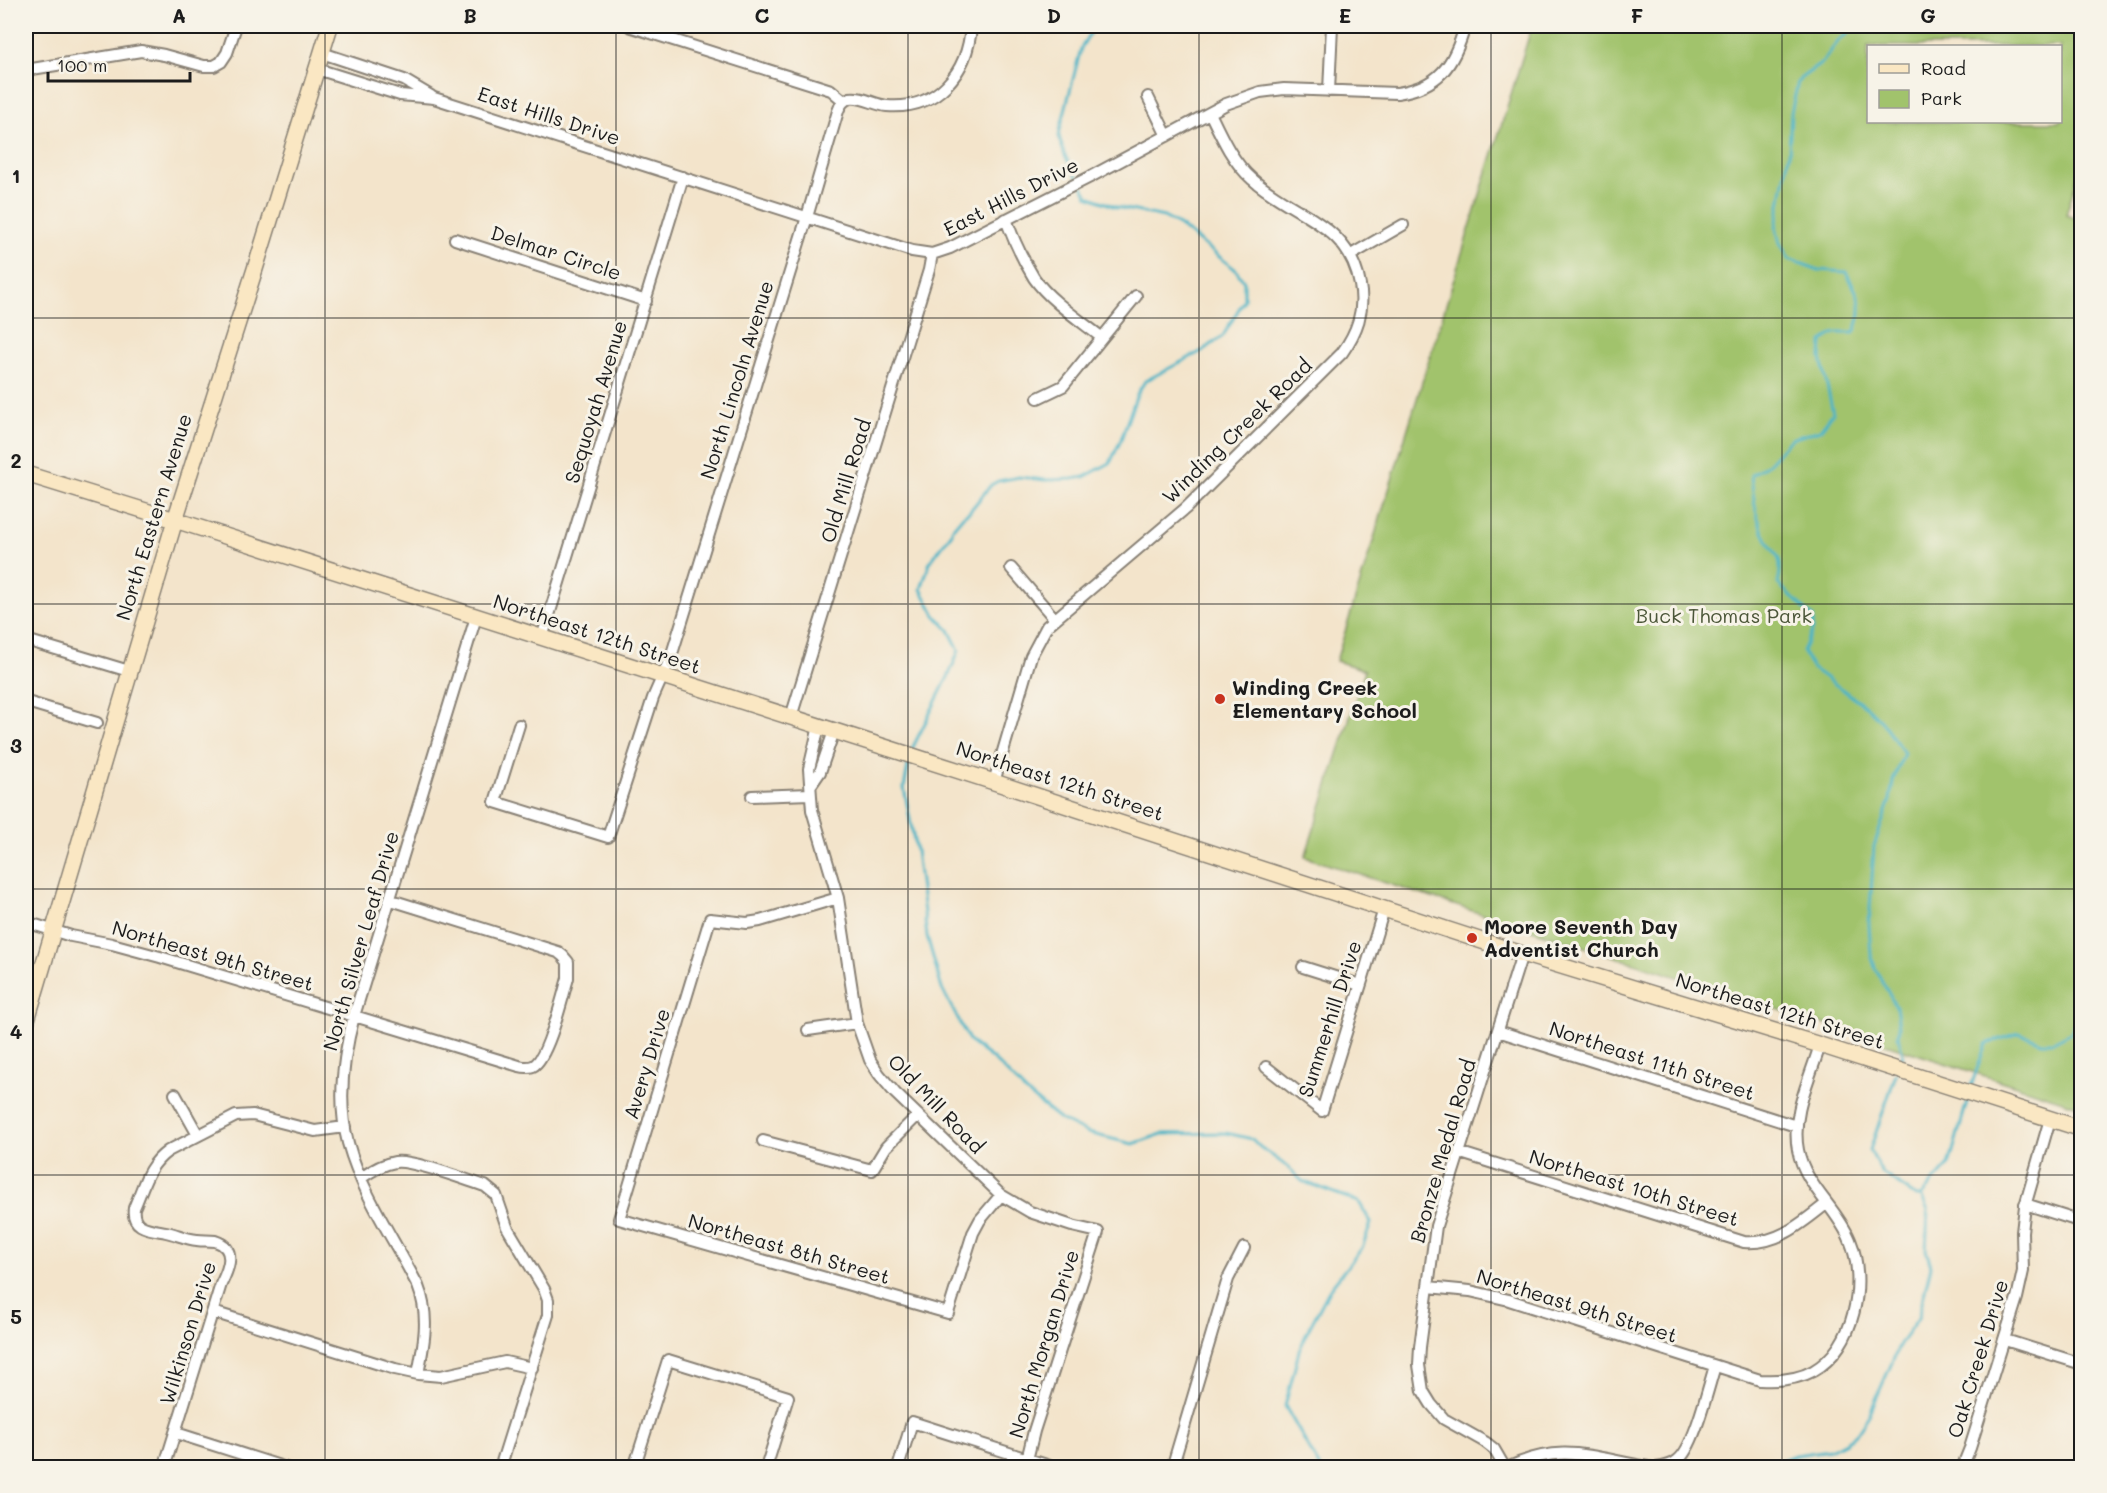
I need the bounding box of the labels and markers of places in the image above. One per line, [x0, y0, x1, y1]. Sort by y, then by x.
place label: Winding Creek Elementary School [1232, 674, 1417, 723]
marker: Winding Creek Elementary School [1213, 692, 1227, 706]
place label: Moore Seventh Day Adventist Church [1484, 913, 1678, 962]
marker: Moore Seventh Day Adventist Church [1465, 931, 1479, 945]

